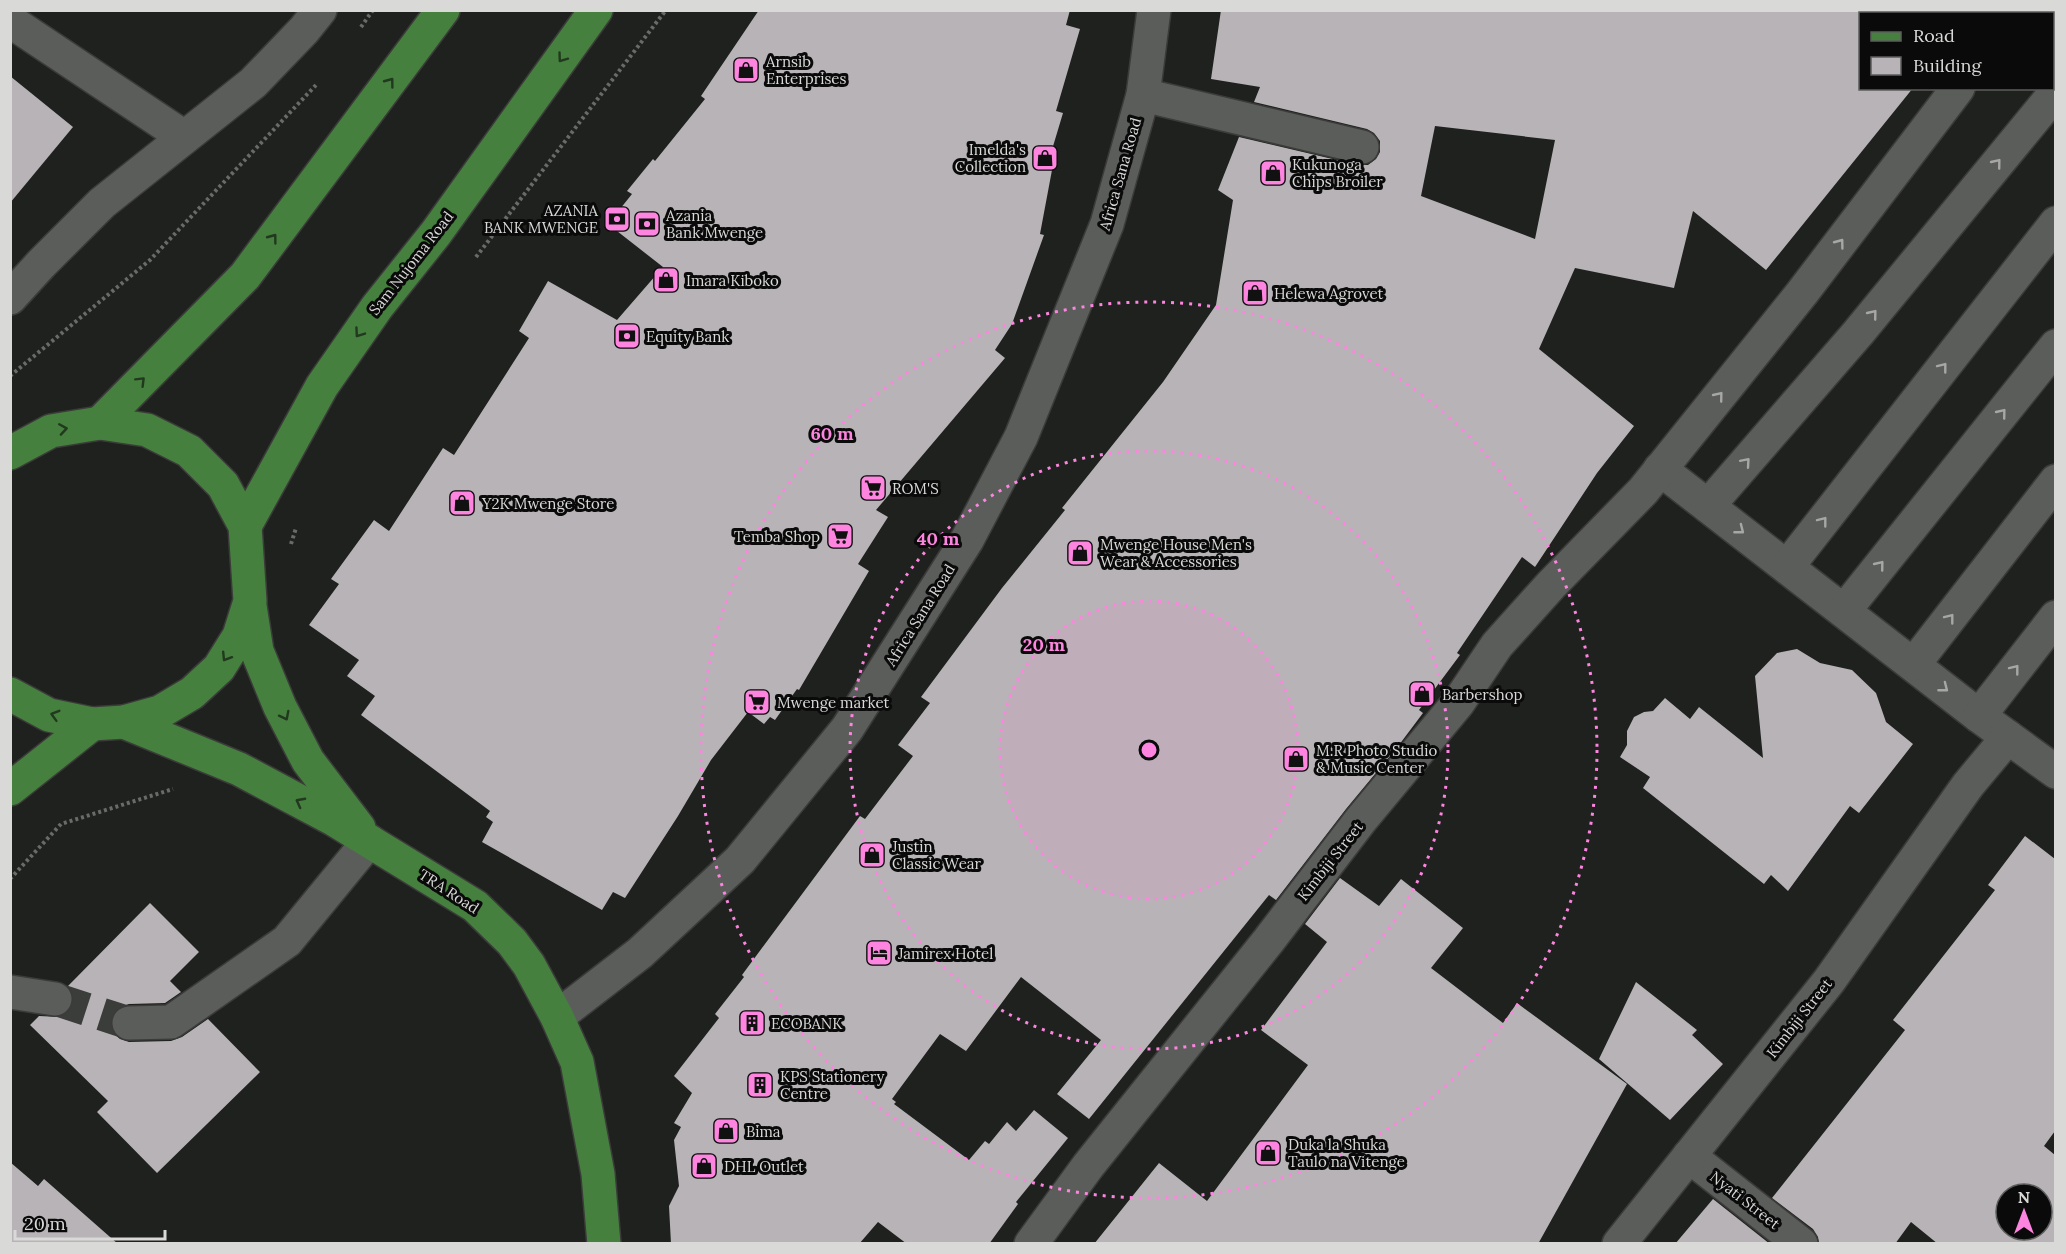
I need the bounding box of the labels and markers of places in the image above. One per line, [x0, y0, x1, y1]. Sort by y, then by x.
place label: Arnsib Enterprises [765, 52, 846, 88]
shop icon: Arnsib Enterprises [731, 55, 761, 85]
place label: Imelda's Collection [955, 140, 1026, 176]
shop icon: Imelda's Collection [1030, 143, 1060, 173]
place label: Kukunoga Chips Broiler [1292, 155, 1383, 191]
shop icon: Kukunoga Chips Broiler [1258, 158, 1288, 188]
place label: AZANIA BANK MWENGE [484, 201, 599, 237]
bank icon: AZANIA BANK MWENGE [602, 204, 632, 234]
place label: Azania Bank Mwenge [665, 206, 763, 242]
bank icon: Azania Bank Mwenge [632, 209, 662, 239]
shop icon: Imara Kiboko [651, 265, 681, 295]
place label: Imara Kiboko [686, 271, 779, 290]
shop icon: Helewa Agrovet [1240, 278, 1270, 308]
place label: Helewa Agrovet [1274, 284, 1384, 303]
bank icon: Equity Bank [612, 321, 642, 351]
place label: Equity Bank [646, 327, 729, 346]
supermarket icon: ROM'S [858, 473, 888, 503]
place label: ROM'S [892, 479, 939, 498]
shop icon: Y2K Mwenge Store [447, 488, 477, 518]
place label: Y2K Mwenge Store [481, 494, 614, 513]
supermarket icon: Temba Shop [825, 521, 855, 551]
place label: Temba Shop [734, 527, 820, 546]
place label: Mwenge House Men's Wear & Accessories [1100, 535, 1252, 571]
shop icon: Mwenge House Men's Wear & Accessories [1065, 538, 1095, 568]
shop icon: Barbershop [1407, 679, 1437, 709]
place label: Barbershop [1442, 685, 1523, 704]
supermarket icon: Mwenge market [742, 687, 772, 717]
place label: Mwenge market [777, 693, 890, 712]
centre of rings [1139, 740, 1159, 760]
place label: M.R Photo Studio & Music Center [1316, 741, 1438, 777]
shop icon: M.R Photo Studio & Music Center [1281, 744, 1311, 774]
place label: Justin Classic Wear [891, 837, 982, 873]
shop icon: Justin Classic Wear [857, 840, 887, 870]
hotel icon: Jamirex Hotel [864, 938, 894, 968]
place label: Jamirex Hotel [897, 944, 993, 963]
building icon: ECOBANK [737, 1008, 767, 1038]
place label: ECOBANK [771, 1014, 843, 1033]
place label: KPS Stationery Centre [780, 1067, 884, 1103]
building icon: KPS Stationery Centre [745, 1070, 775, 1100]
shop icon: Bima [711, 1116, 741, 1146]
place label: Bima [746, 1122, 781, 1141]
place label: Duka la Shuka Taulo na Vitenge [1288, 1135, 1405, 1171]
shop icon: Duka la Shuka Taulo na Vitenge [1253, 1138, 1283, 1168]
shop icon: DHL Outlet [689, 1151, 719, 1181]
place label: DHL Outlet [724, 1157, 804, 1176]

